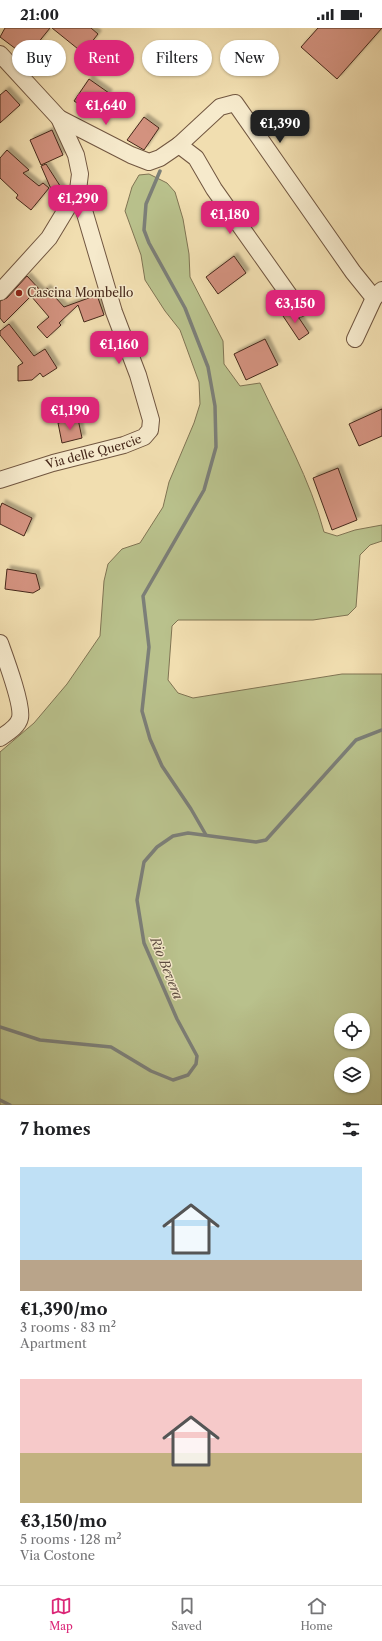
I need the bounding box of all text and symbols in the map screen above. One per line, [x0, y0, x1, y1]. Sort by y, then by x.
text: 21:00 [20, 5, 59, 24]
chip: Buy [12, 40, 66, 76]
chip: Rent [74, 40, 134, 76]
chip: Filters [142, 40, 212, 76]
chip: New [220, 40, 279, 76]
pin: €1,640 [73, 92, 139, 126]
text: €1,640 [85, 97, 127, 113]
pin: €1,390 [247, 110, 313, 144]
text: €1,390 [259, 115, 301, 131]
pin: €1,290 [45, 185, 111, 219]
text: €1,290 [57, 190, 99, 206]
pin: €1,180 [197, 201, 263, 235]
text: €1,180 [210, 206, 250, 222]
place label: Cascina Mombello [27, 285, 133, 300]
marker: Cascina Mombello [14, 288, 24, 298]
pin: €3,150 [262, 290, 328, 324]
text: €3,150 [275, 295, 315, 311]
pin: €1,160 [86, 331, 152, 365]
text: €1,160 [99, 336, 139, 352]
pin: €1,190 [37, 397, 103, 431]
text: €1,190 [50, 402, 90, 418]
street label: Via delle Quercie [43, 431, 144, 472]
water label: Rio Bevera [147, 933, 187, 1002]
map controls [334, 1013, 370, 1093]
button: locate [334, 1013, 370, 1049]
button: layers [334, 1057, 370, 1093]
icon: filters [340, 1118, 362, 1140]
text: 7 homes [20, 1119, 91, 1139]
icon: home [155, 1193, 227, 1265]
text: €1,390/mo [20, 1299, 108, 1319]
text: 3 rooms · 83 m² [20, 1319, 116, 1335]
text: Apartment [20, 1335, 87, 1351]
icon: home [155, 1405, 227, 1477]
text: €3,150/mo [20, 1511, 107, 1531]
text: 5 rooms · 128 m² [20, 1531, 122, 1547]
text: Via Costone [20, 1547, 95, 1563]
tab: Map [49, 1595, 73, 1633]
tab: Saved [171, 1595, 202, 1633]
tab: Home [300, 1595, 333, 1633]

